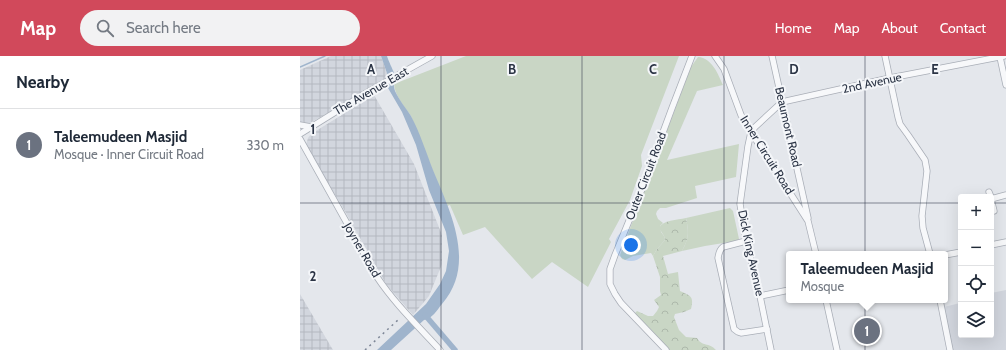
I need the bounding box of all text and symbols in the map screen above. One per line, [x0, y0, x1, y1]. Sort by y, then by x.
search box [80, 10, 360, 46]
text: Map [20, 17, 56, 40]
icon: search [94, 17, 116, 39]
text: Search here [126, 19, 201, 37]
text: Home [775, 19, 812, 37]
text: Map [834, 19, 859, 37]
text: About [881, 19, 918, 37]
text: Contact [940, 19, 986, 37]
text: B [508, 61, 516, 77]
text: C [649, 61, 657, 77]
text: D [789, 61, 799, 77]
text: E [931, 61, 939, 77]
street label: The Avenue East [331, 64, 411, 118]
street label: 2nd Avenue [841, 69, 903, 96]
text: Nearby [16, 72, 69, 92]
street label: Beaumont Road [772, 85, 805, 168]
street label: Inner Circuit Road [737, 113, 798, 197]
text: 1 [311, 121, 315, 137]
text: Taleemudeen Masjid [54, 128, 187, 146]
street label: Outer Circuit Road [622, 130, 669, 222]
text: 1 [27, 137, 31, 153]
text: 330 m [247, 137, 284, 153]
text: Mosque · Inner Circuit Road [54, 146, 204, 162]
map controls [958, 194, 994, 338]
button: + [958, 194, 994, 230]
street label: Dick King Avenue [735, 208, 768, 297]
street label: Joyner Road [340, 219, 384, 280]
button: − [958, 230, 994, 266]
your location [621, 235, 641, 255]
popup [786, 251, 948, 303]
text: Taleemudeen Masjid [800, 260, 934, 278]
button: locate [958, 266, 994, 302]
text: 2 [310, 268, 317, 284]
text: Mosque [800, 278, 844, 294]
button: layers [958, 302, 994, 338]
pin: 1 [854, 316, 880, 346]

